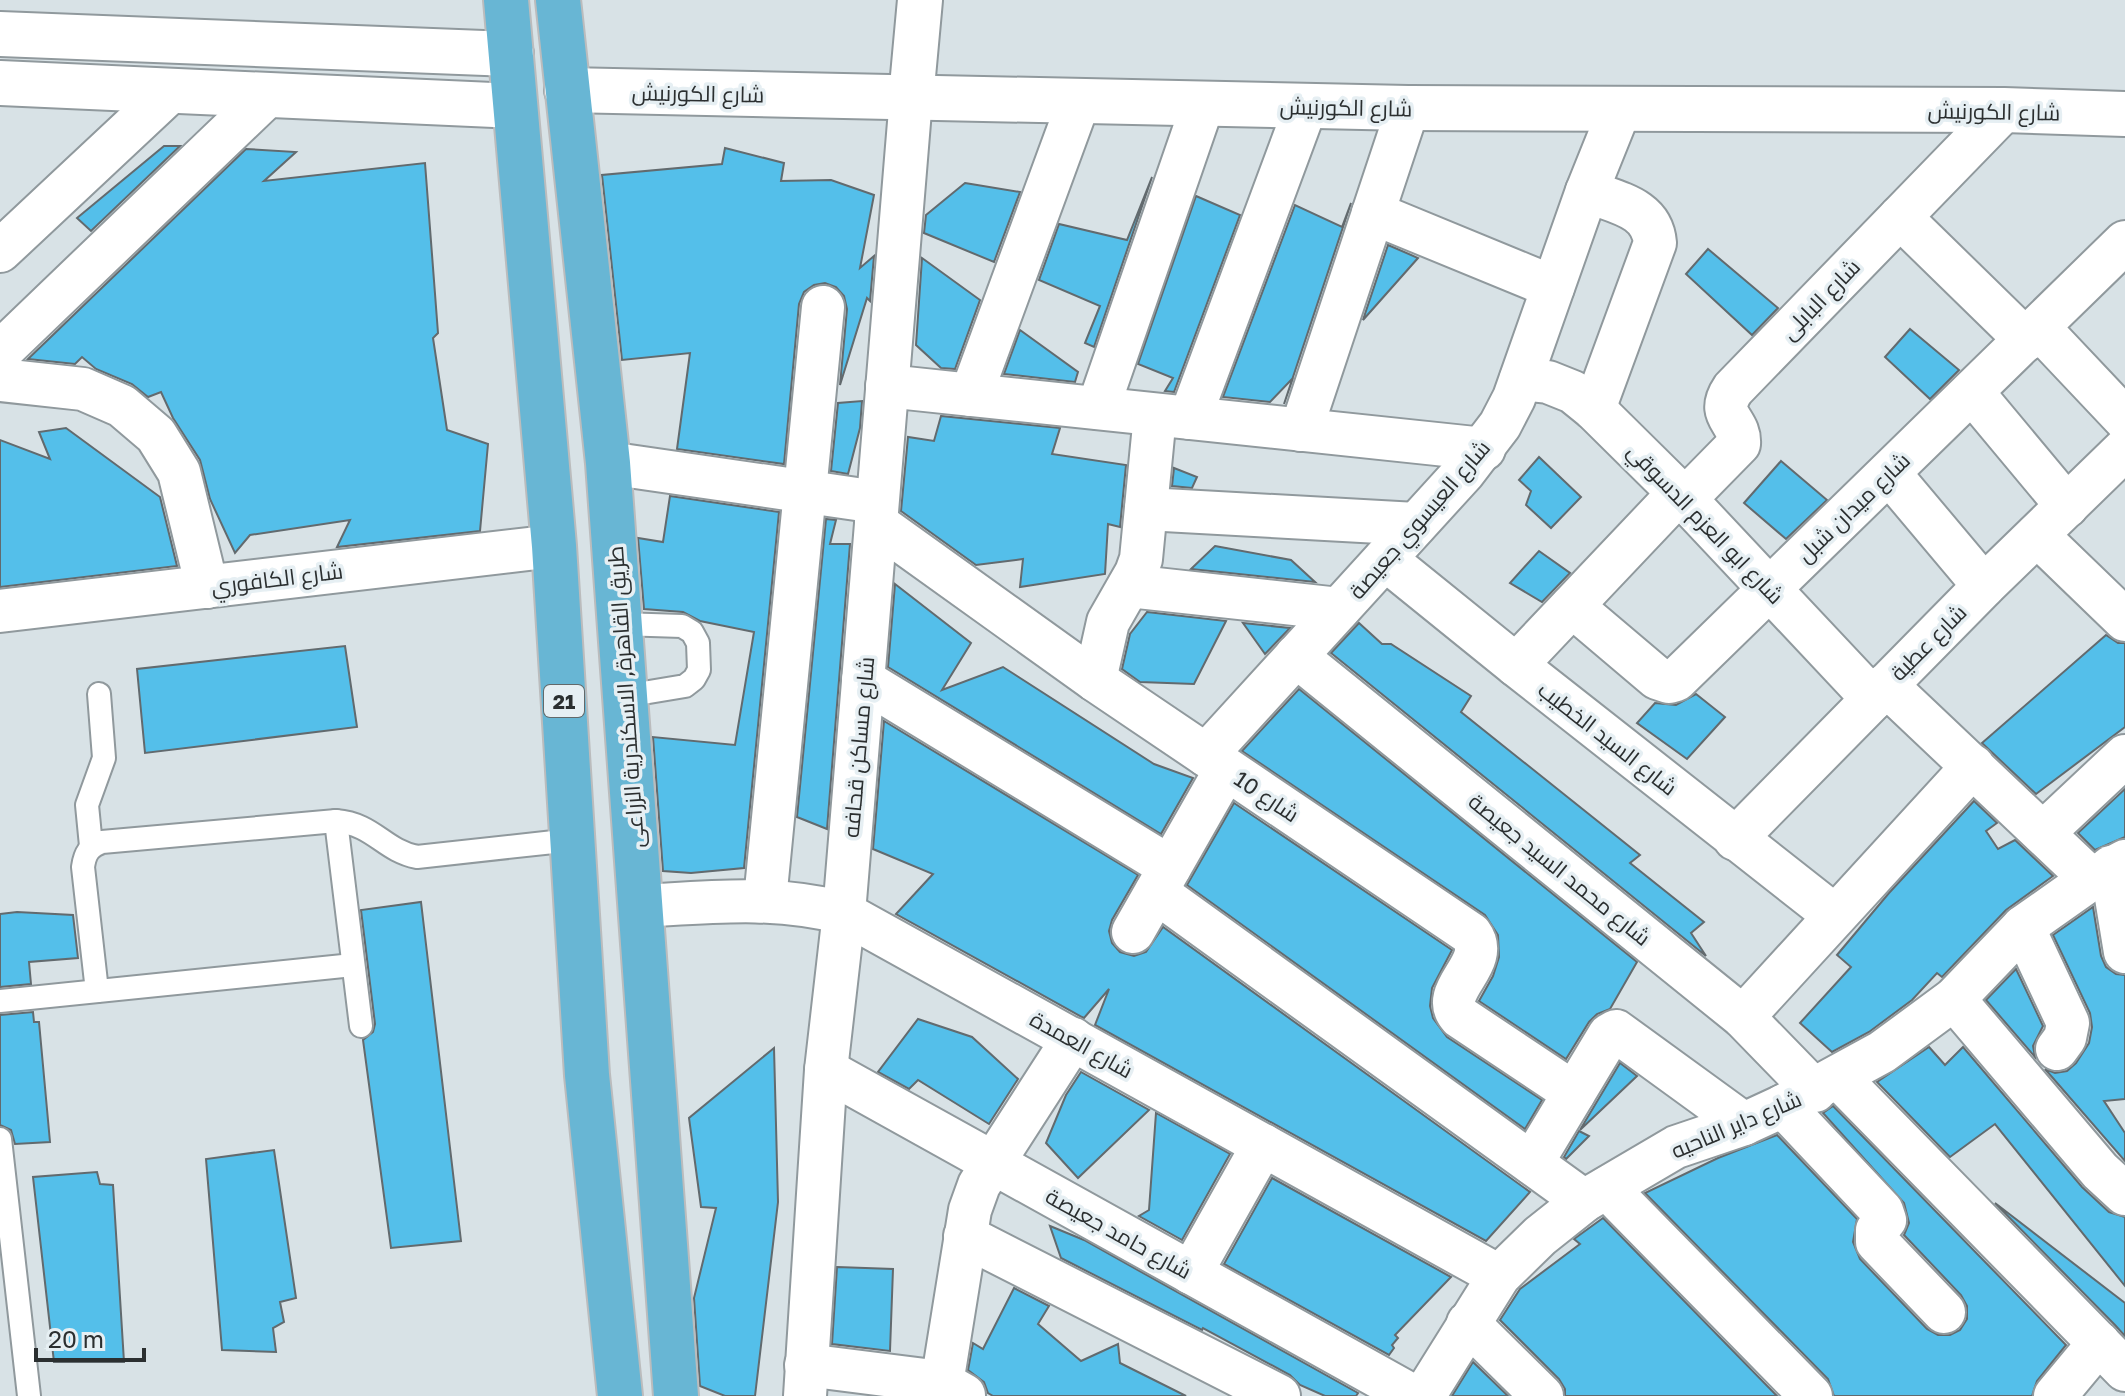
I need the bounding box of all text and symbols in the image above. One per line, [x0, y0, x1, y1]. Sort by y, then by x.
street label: شارع الكورنيش [631, 78, 765, 110]
street label: شارع الكورنيش [1279, 92, 1413, 124]
street label: شارع الكورنيش [1927, 96, 2061, 128]
street label: شارع البابلى [1775, 253, 1867, 346]
street label: شارع العيسوي جعيصة [1343, 434, 1498, 607]
street label: شارع ابو العزم الدسوقي [1619, 437, 1790, 612]
street label: شارع ميدان شبل [1791, 446, 1916, 569]
street label: طريق القاهرة, الاسكندرية الزراعى [601, 545, 650, 849]
street label: شارع الكافوري [210, 557, 345, 603]
street label: شارع عطية [1884, 598, 1973, 687]
street label: شارع مساكن قحافه [837, 655, 881, 839]
street label: شارع السيد الخطيب [1532, 675, 1683, 802]
road number: 21 [544, 685, 584, 717]
street label: شارع 10 [1228, 765, 1305, 829]
street label: شارع محمد السيد جعيصة [1462, 787, 1656, 952]
street label: شارع العمدة [1025, 1005, 1138, 1085]
street label: شارع داير الناحيه [1667, 1084, 1806, 1165]
street label: شارع حامد جعيصة [1040, 1182, 1197, 1286]
scale bar [36, 1312, 144, 1362]
text: 20 m [48, 1324, 104, 1353]

